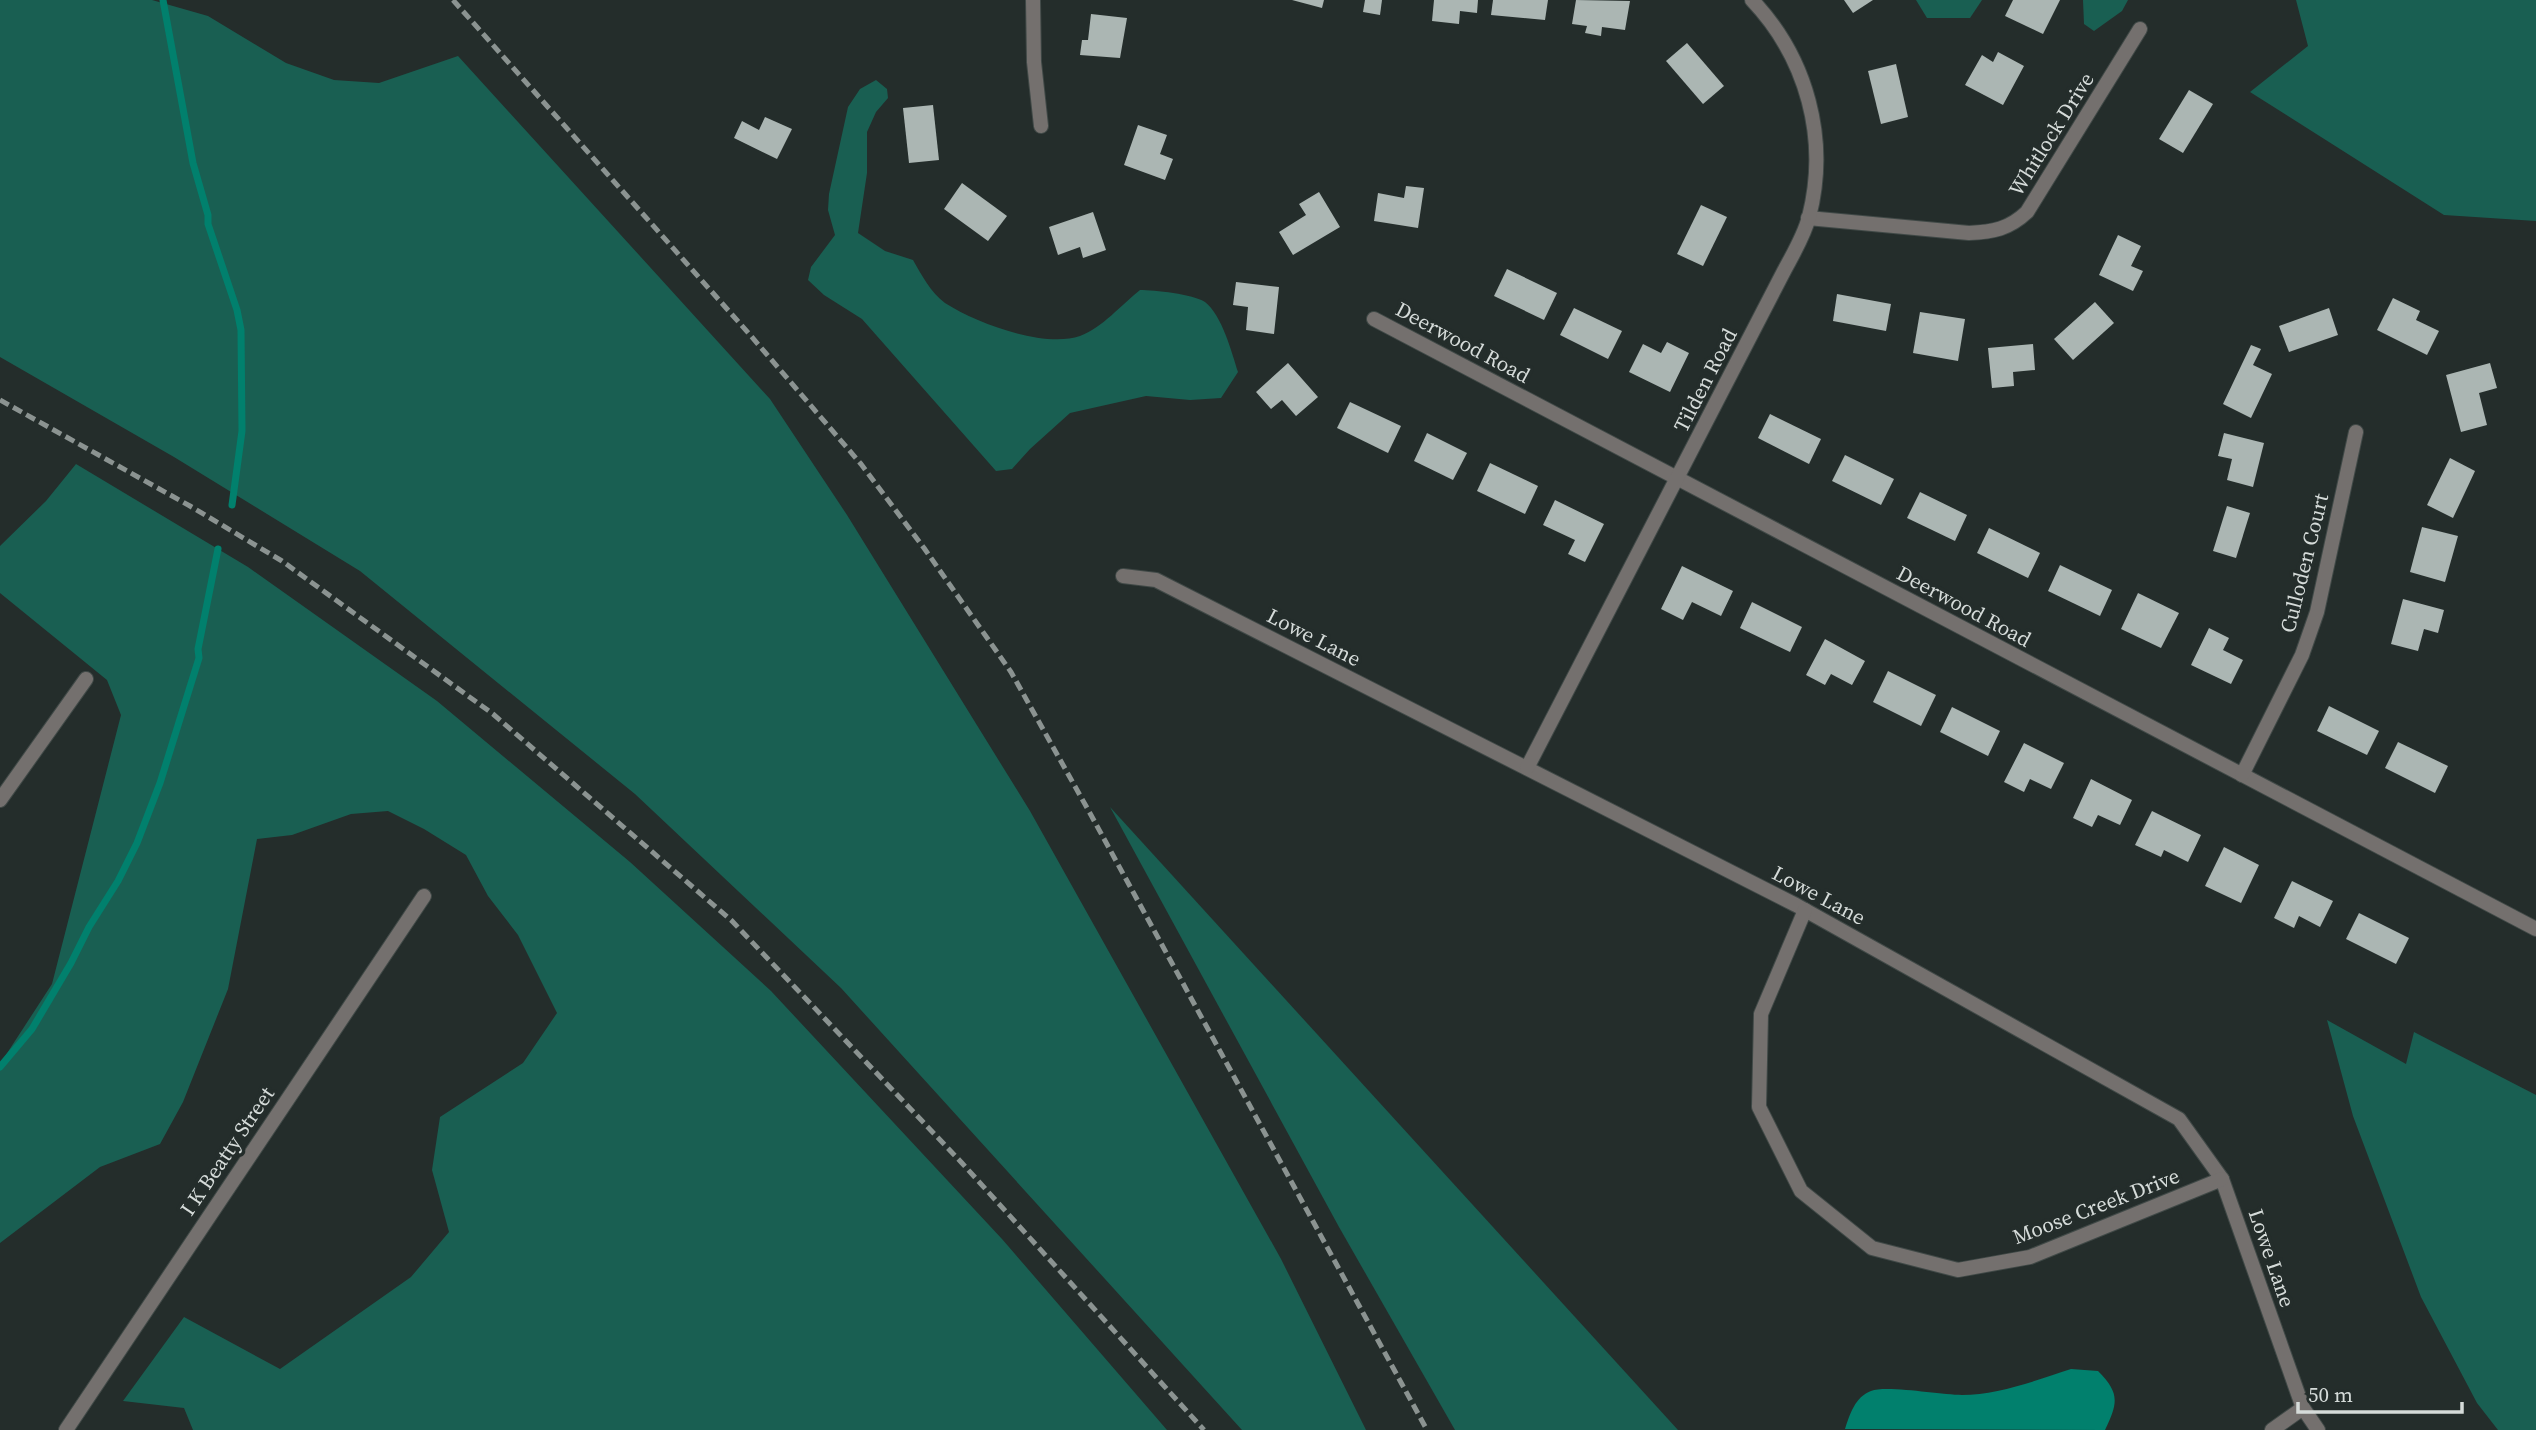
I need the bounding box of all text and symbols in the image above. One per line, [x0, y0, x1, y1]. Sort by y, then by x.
street label: Whitlock Drive [2001, 67, 2101, 201]
street label: Deerwood Road [1391, 294, 1535, 390]
street label: Tilden Road [1666, 323, 1744, 437]
street label: Culloden Court [2273, 490, 2335, 636]
street label: Deerwood Road [1892, 558, 2036, 654]
street label: Lowe Lane [1262, 601, 1366, 673]
street label: Lowe Lane [1767, 858, 1871, 932]
street label: I K Beatty Street [173, 1081, 281, 1221]
street label: Moose Creek Drive [2008, 1161, 2184, 1251]
street label: Lowe Lane [2242, 1205, 2302, 1311]
scale bar [2298, 1370, 2462, 1414]
text: 50 m [2308, 1380, 2353, 1409]

